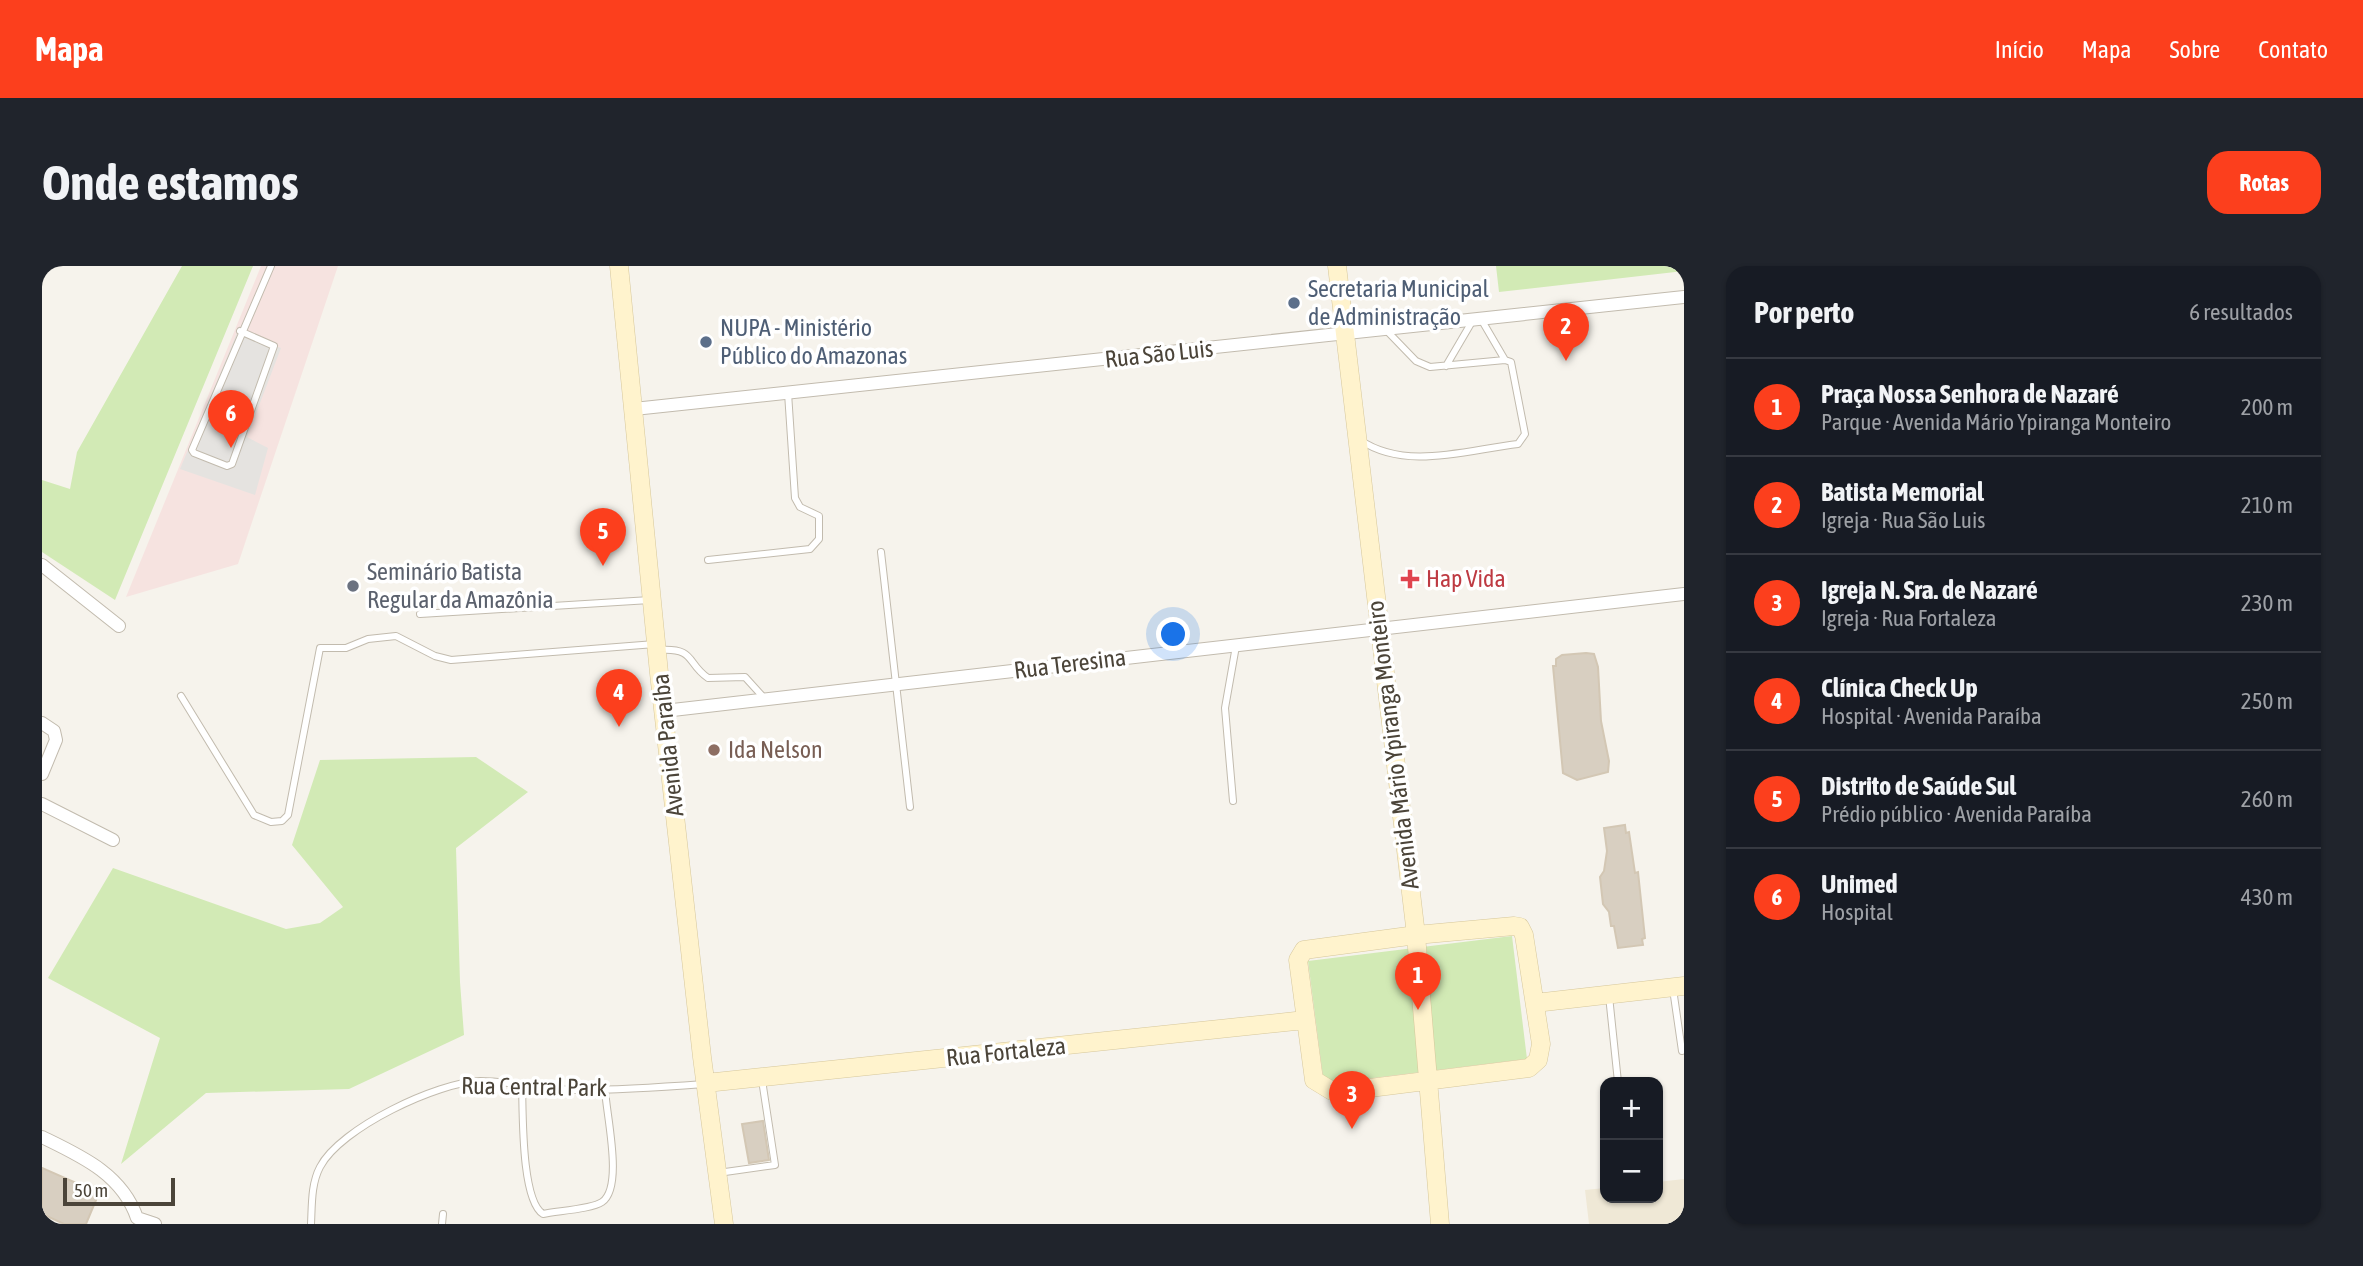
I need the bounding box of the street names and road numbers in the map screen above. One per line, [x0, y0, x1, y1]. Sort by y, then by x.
street label: Rua São Luis [1103, 334, 1214, 373]
street label: Avenida Mário Ypiranga Monteiro [1361, 599, 1424, 891]
street label: Rua Teresina [1012, 643, 1128, 684]
street label: Avenida Paraíba [647, 672, 688, 818]
street label: Rua Fortaleza [945, 1032, 1067, 1071]
street label: Rua Central Park [461, 1072, 608, 1101]

